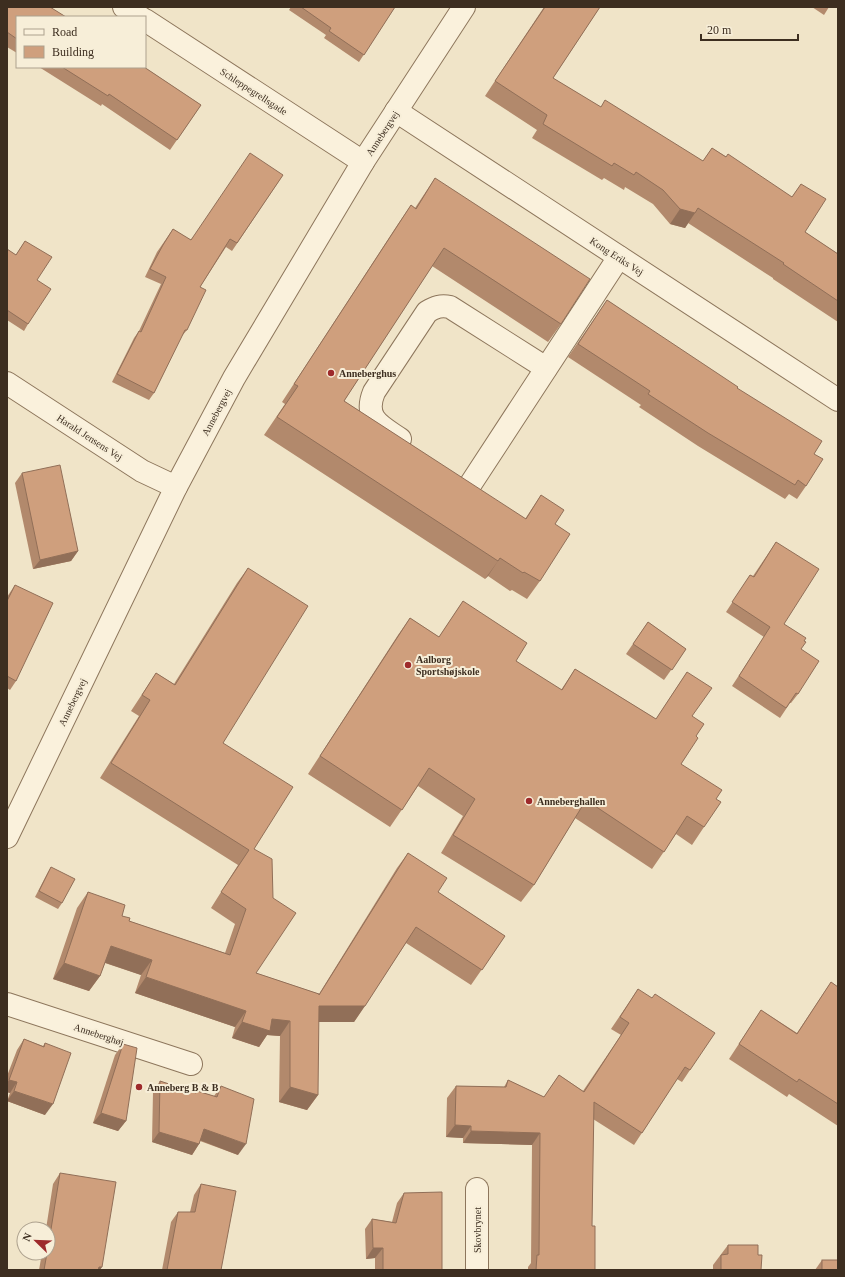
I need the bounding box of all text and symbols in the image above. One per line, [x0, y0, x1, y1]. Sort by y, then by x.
legend [16, 16, 146, 68]
scale bar [701, 16, 798, 42]
text: 20 m [707, 23, 732, 37]
text: Road [52, 25, 77, 39]
text: Building [52, 45, 94, 59]
street label: Schleppegrellsgade [218, 66, 290, 118]
street label: Annebergvej [364, 109, 401, 158]
street label: Kong Eriks Vej [588, 235, 646, 278]
marker: Anneberghus [326, 368, 336, 378]
place label: Anneberghus [339, 368, 396, 379]
street label: Annebergvej [200, 387, 233, 438]
street label: Harald Jensens Vej [55, 412, 125, 463]
place label: Aalborg Sportshøjskole [416, 654, 480, 677]
marker: Aalborg Sportshøjskole [403, 660, 413, 670]
street label: Annebergvej [56, 677, 89, 728]
marker: Anneberghallen [524, 796, 534, 806]
place label: Anneberghallen [537, 796, 606, 807]
street label: Anneberghøj [72, 1021, 125, 1048]
marker: Anneberg B & B [134, 1082, 144, 1092]
place label: Anneberg B & B [147, 1082, 219, 1093]
street label: Skovbrynet [472, 1207, 483, 1253]
north arrow [16, 1221, 56, 1261]
text: N [20, 1231, 34, 1243]

